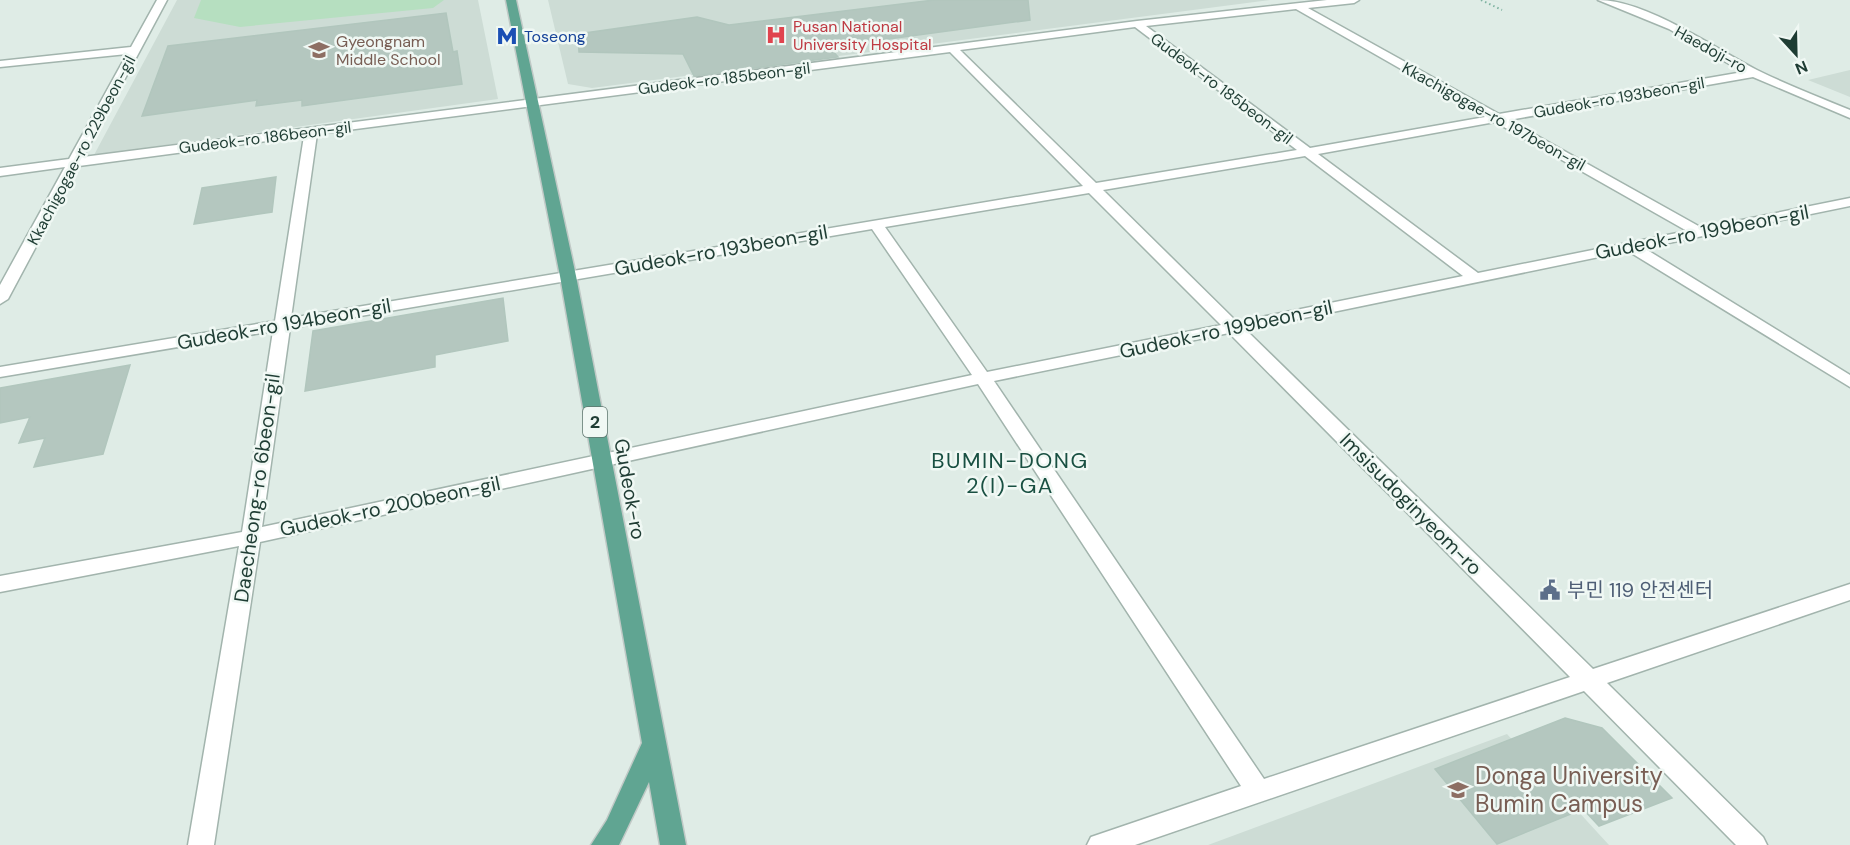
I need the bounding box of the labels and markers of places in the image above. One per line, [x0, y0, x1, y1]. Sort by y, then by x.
place label: Pusan National University Hospital [793, 16, 932, 55]
hospital icon: Pusan National University Hospital [764, 23, 788, 47]
metro station icon: Toseong [495, 24, 519, 48]
place label: Toseong [524, 26, 586, 47]
place label: Gyeongnam Middle School [336, 31, 440, 70]
school or university icon: Gyeongnam Middle School [307, 38, 331, 62]
place label: 부민 119 안전센터 [1567, 577, 1713, 603]
public building icon: 부민 119 안전센터 [1538, 578, 1562, 602]
place label: Donga University Bumin Campus [1475, 760, 1663, 819]
school or university icon: Donga University Bumin Campus [1446, 778, 1470, 802]

